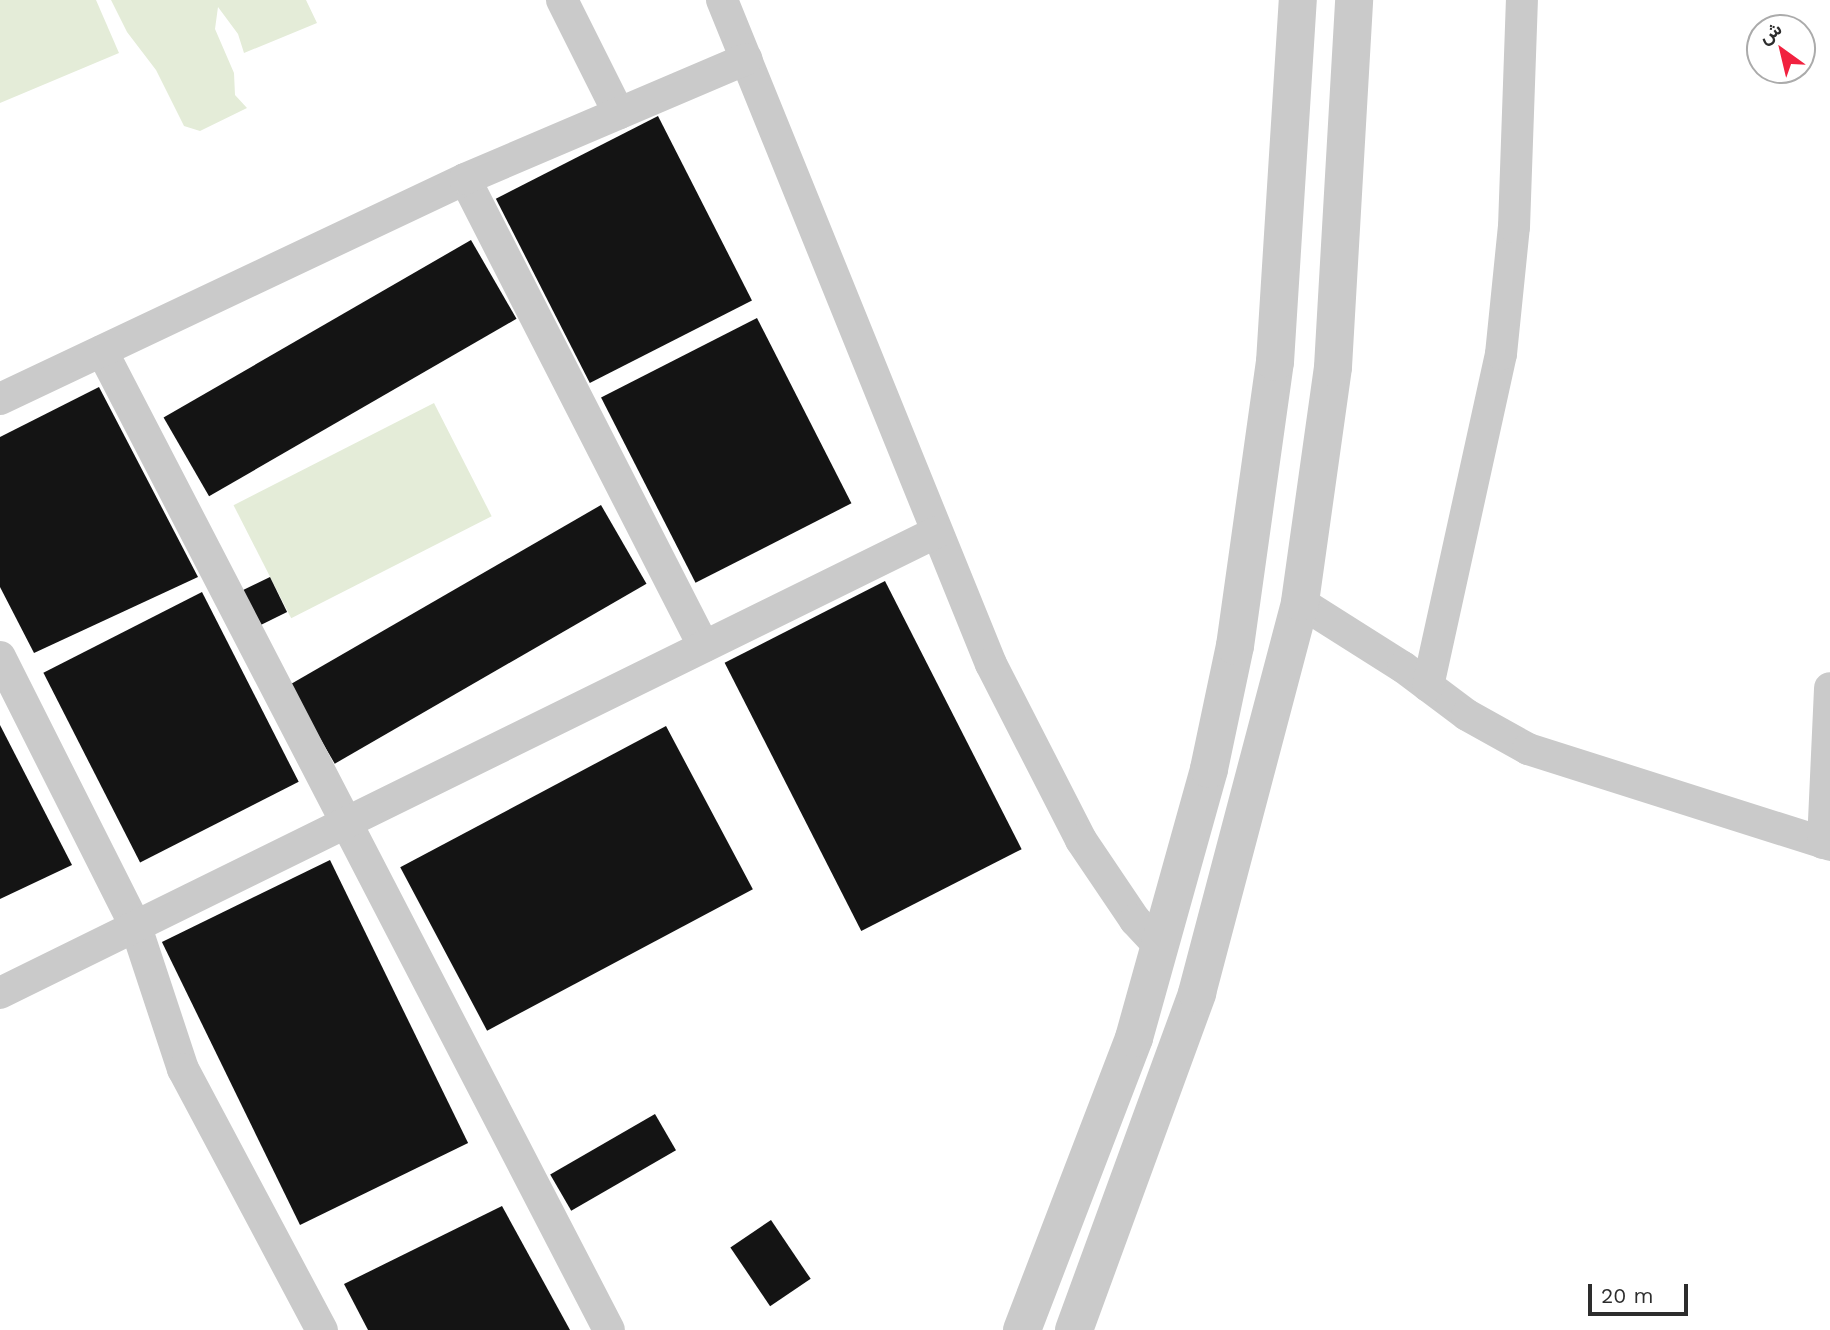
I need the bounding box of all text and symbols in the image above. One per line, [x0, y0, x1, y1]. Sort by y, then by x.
north arrow [1746, 14, 1816, 84]
text: ش [1754, 17, 1786, 49]
scale bar [1592, 1270, 1692, 1314]
text: 20 m [1601, 1283, 1653, 1308]

